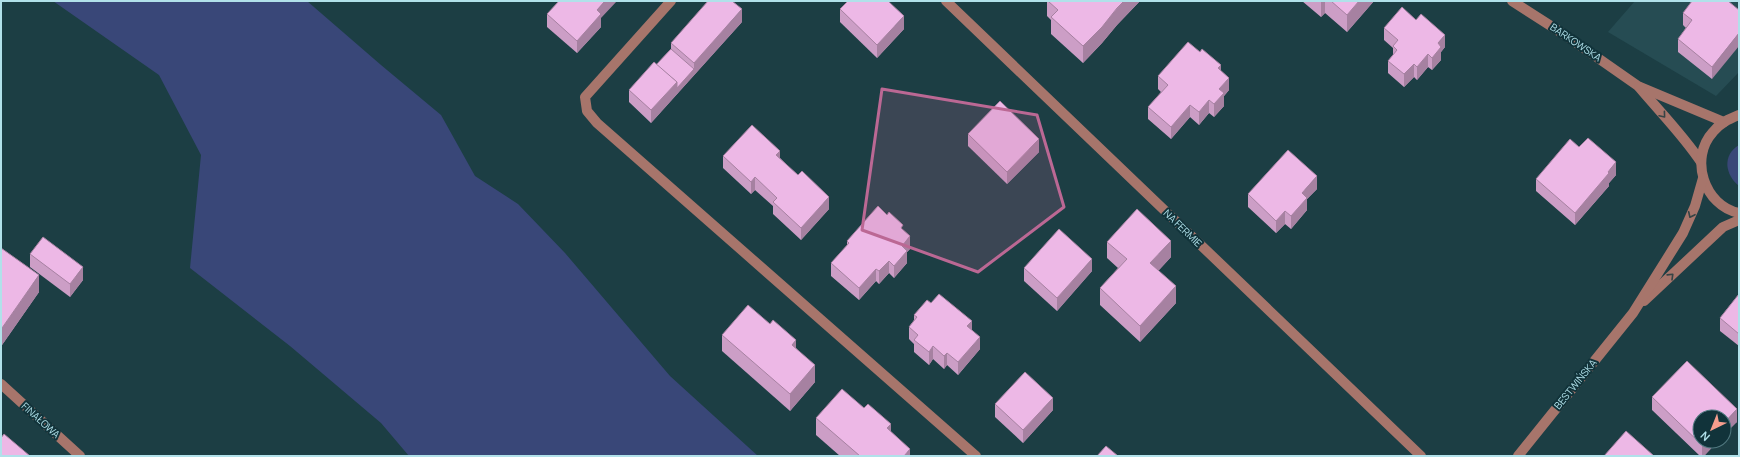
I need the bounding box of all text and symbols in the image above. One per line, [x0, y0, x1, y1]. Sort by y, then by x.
street label: BARKOWSKA [1548, 20, 1605, 65]
one-way arrow [1658, 111, 1665, 118]
street label: NA FERMIE [1161, 206, 1206, 250]
one-way arrow [1688, 210, 1696, 218]
one-way arrow [1666, 273, 1674, 281]
street label: BESTWIŃSKA [1550, 356, 1600, 412]
street label: FINAŁOWA [19, 399, 64, 442]
north arrow [1692, 409, 1732, 449]
text: N [1697, 428, 1713, 445]

